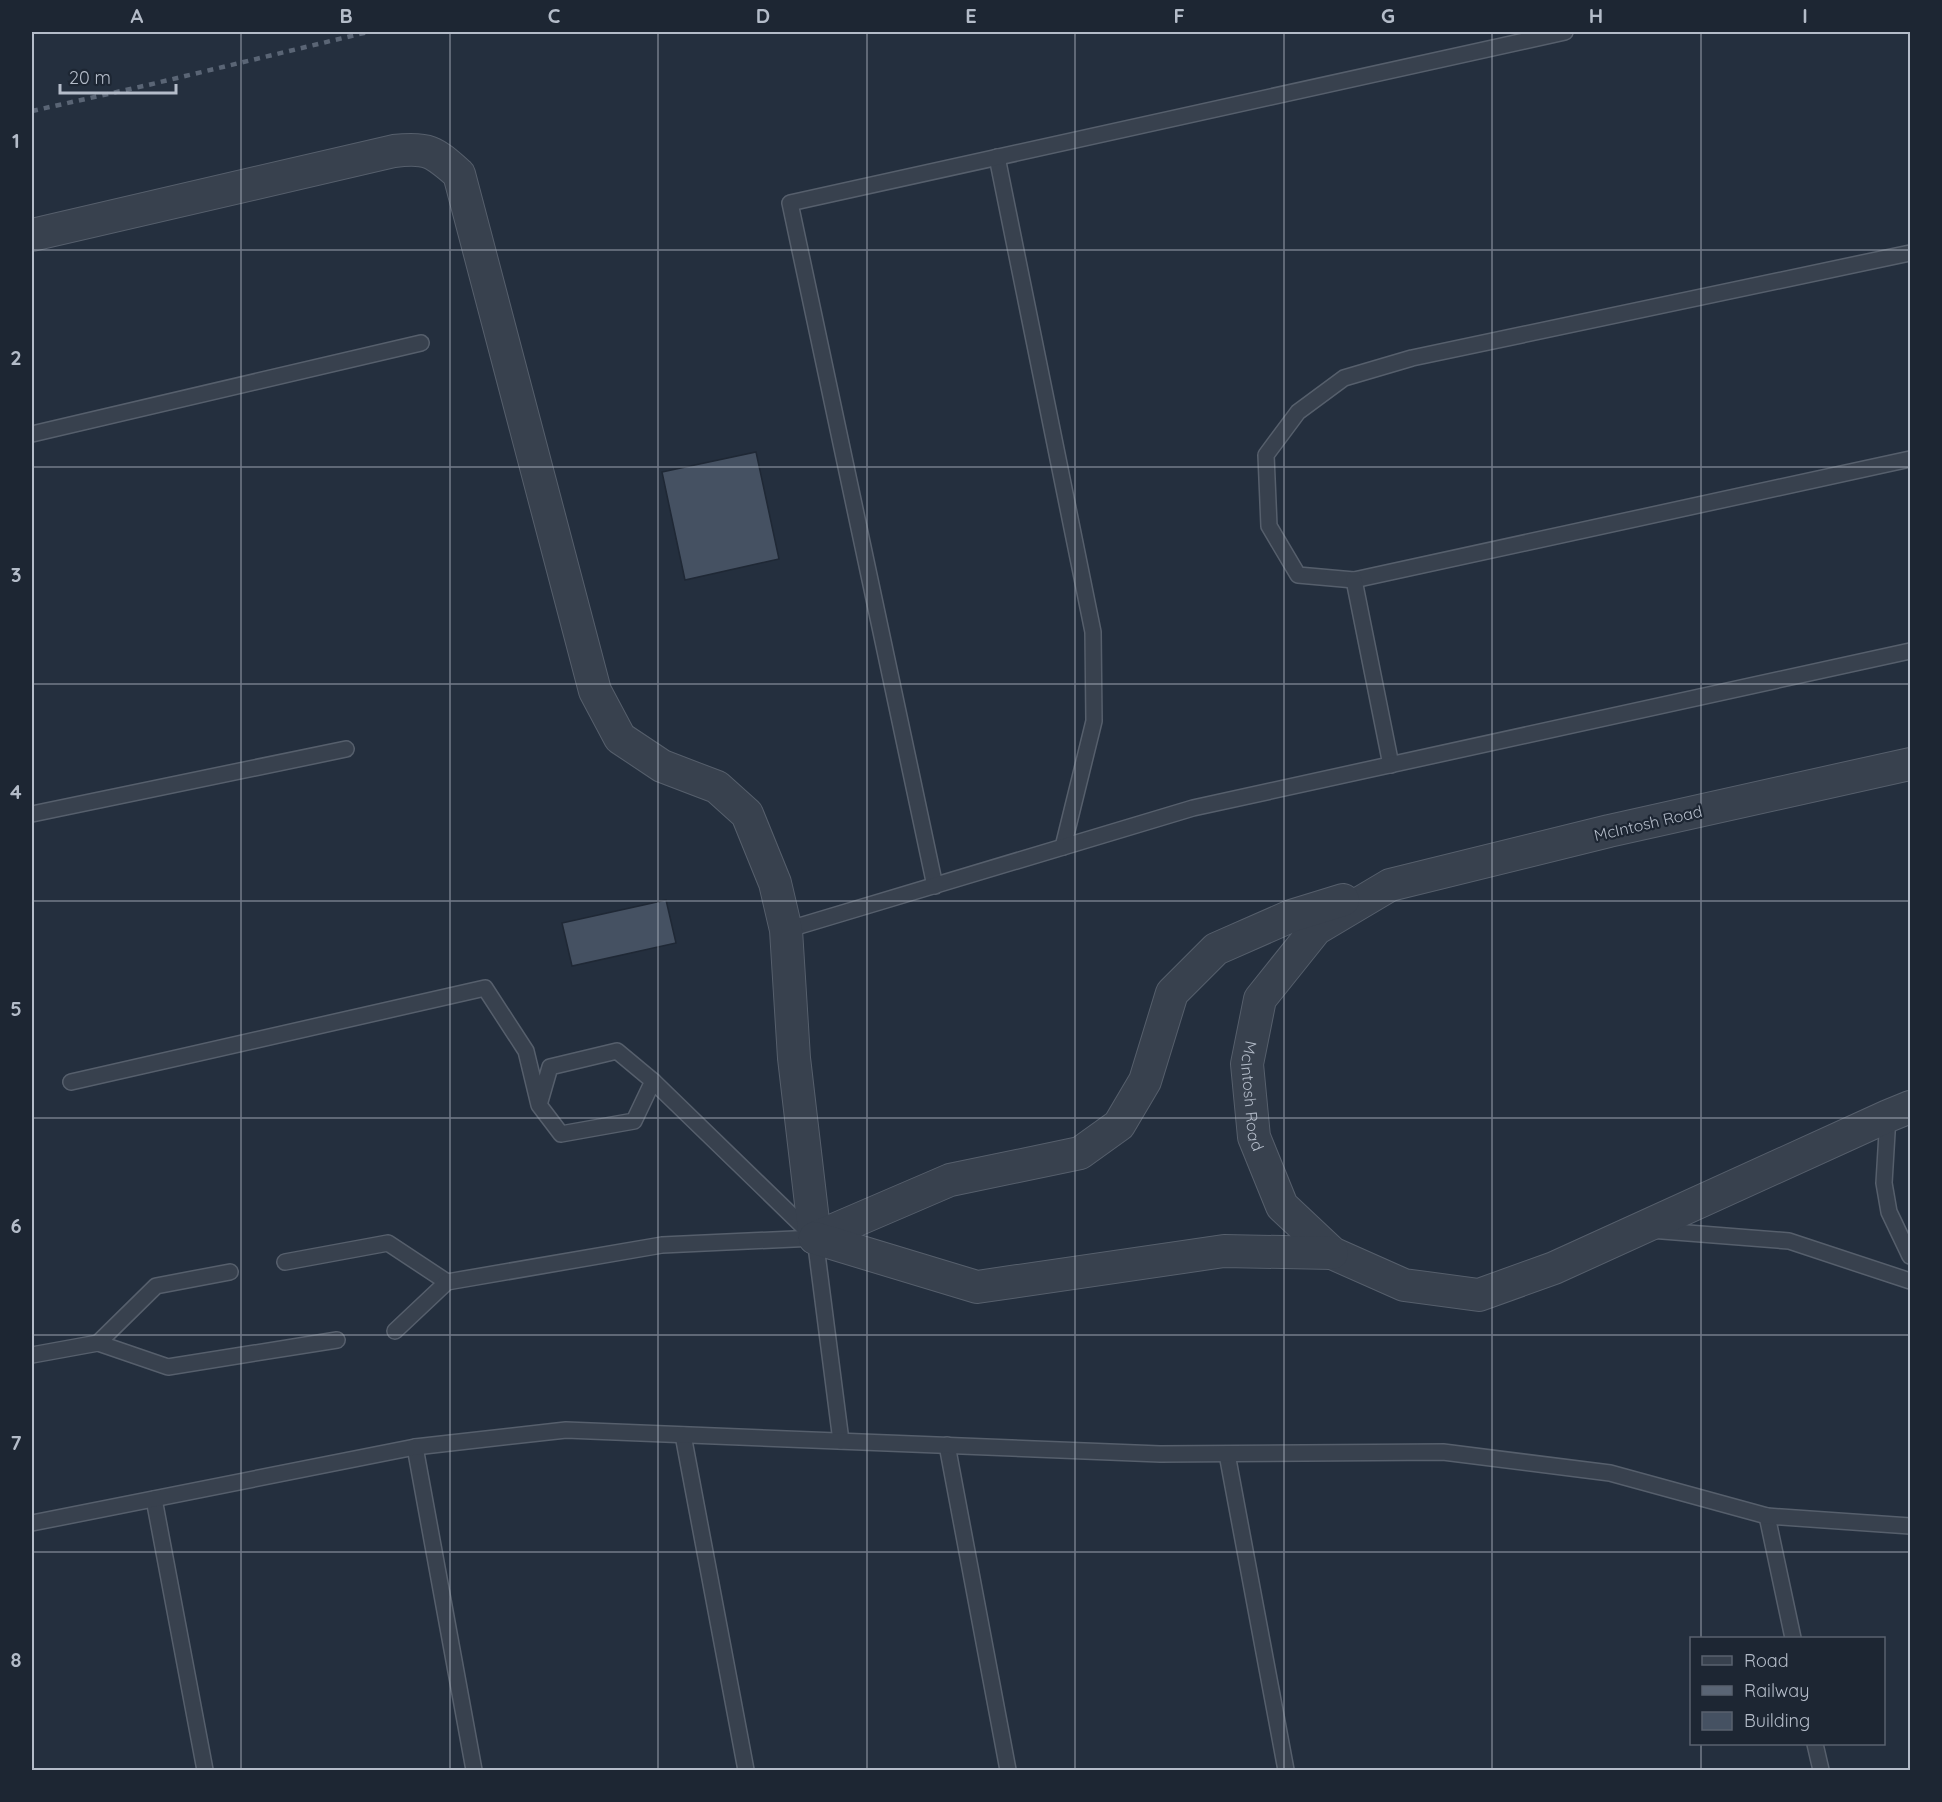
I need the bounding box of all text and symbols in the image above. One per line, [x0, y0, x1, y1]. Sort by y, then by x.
text: A [131, 3, 144, 28]
text: B [339, 3, 353, 28]
text: C [548, 3, 561, 28]
text: D [756, 3, 770, 28]
text: E [965, 3, 977, 28]
text: F [1173, 3, 1185, 28]
text: G [1381, 3, 1395, 28]
text: H [1589, 3, 1603, 28]
text: I [1802, 3, 1808, 28]
scale bar [60, 57, 176, 95]
text: 20 m [69, 66, 111, 89]
text: 1 [12, 128, 20, 153]
text: 2 [10, 345, 22, 370]
text: 3 [11, 562, 21, 587]
text: 4 [10, 779, 22, 804]
street label: McIntosh Road [1592, 801, 1704, 845]
text: 5 [10, 996, 22, 1021]
street label: McIntosh Road [1237, 1039, 1269, 1154]
text: 6 [10, 1213, 22, 1238]
text: 7 [11, 1430, 22, 1455]
legend [1690, 1637, 1885, 1745]
text: 8 [11, 1647, 22, 1672]
text: Road [1744, 1649, 1789, 1672]
text: Railway [1744, 1679, 1810, 1702]
text: Building [1744, 1709, 1810, 1732]

